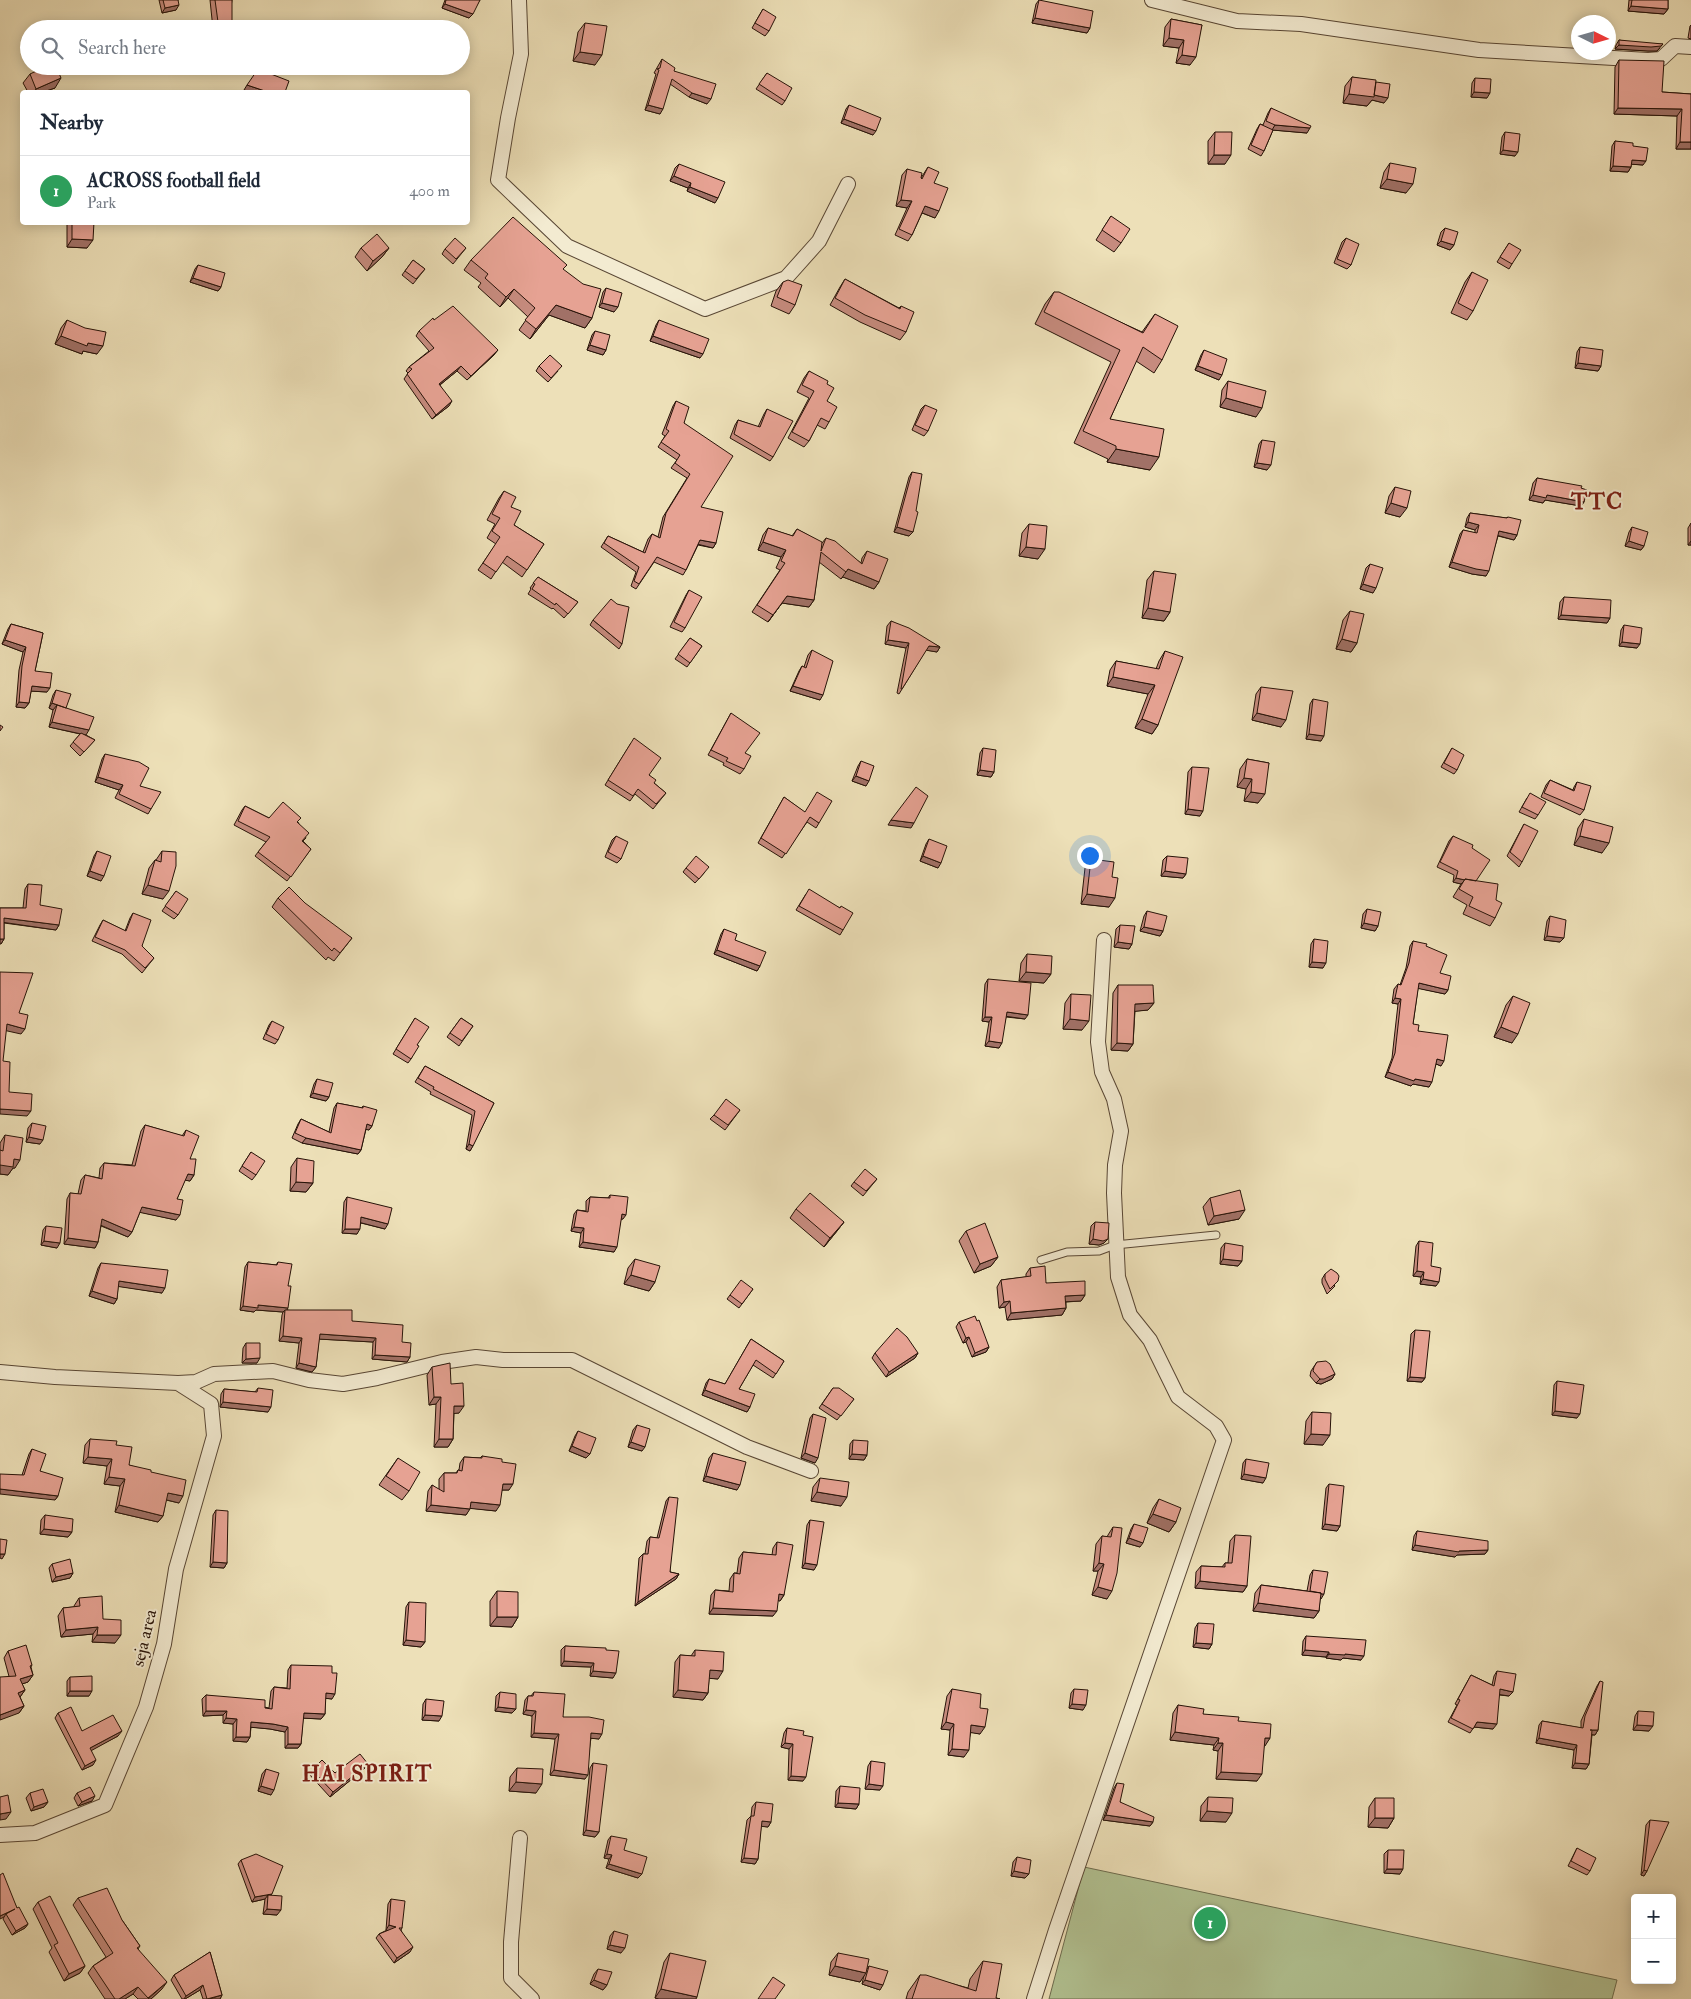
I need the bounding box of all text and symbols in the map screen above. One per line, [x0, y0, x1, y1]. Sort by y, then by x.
north arrow [1571, 15, 1616, 60]
search box [20, 20, 470, 75]
icon: search [38, 34, 66, 62]
text: Search here [78, 36, 166, 60]
text: Nearby [40, 109, 103, 136]
text: ACROSS football field [87, 169, 260, 193]
text: 1 [53, 181, 59, 201]
text: 400 m [409, 181, 450, 201]
text: Park [87, 193, 116, 213]
district label: TTC [1570, 488, 1623, 516]
your location [1077, 843, 1103, 869]
street label: seja area [127, 1607, 162, 1669]
district label: HAI SPIRIT [302, 1760, 432, 1788]
map controls [1631, 1894, 1676, 1984]
button: + [1631, 1894, 1676, 1939]
pin: 1 [1194, 1904, 1226, 1942]
button: − [1631, 1939, 1676, 1984]

